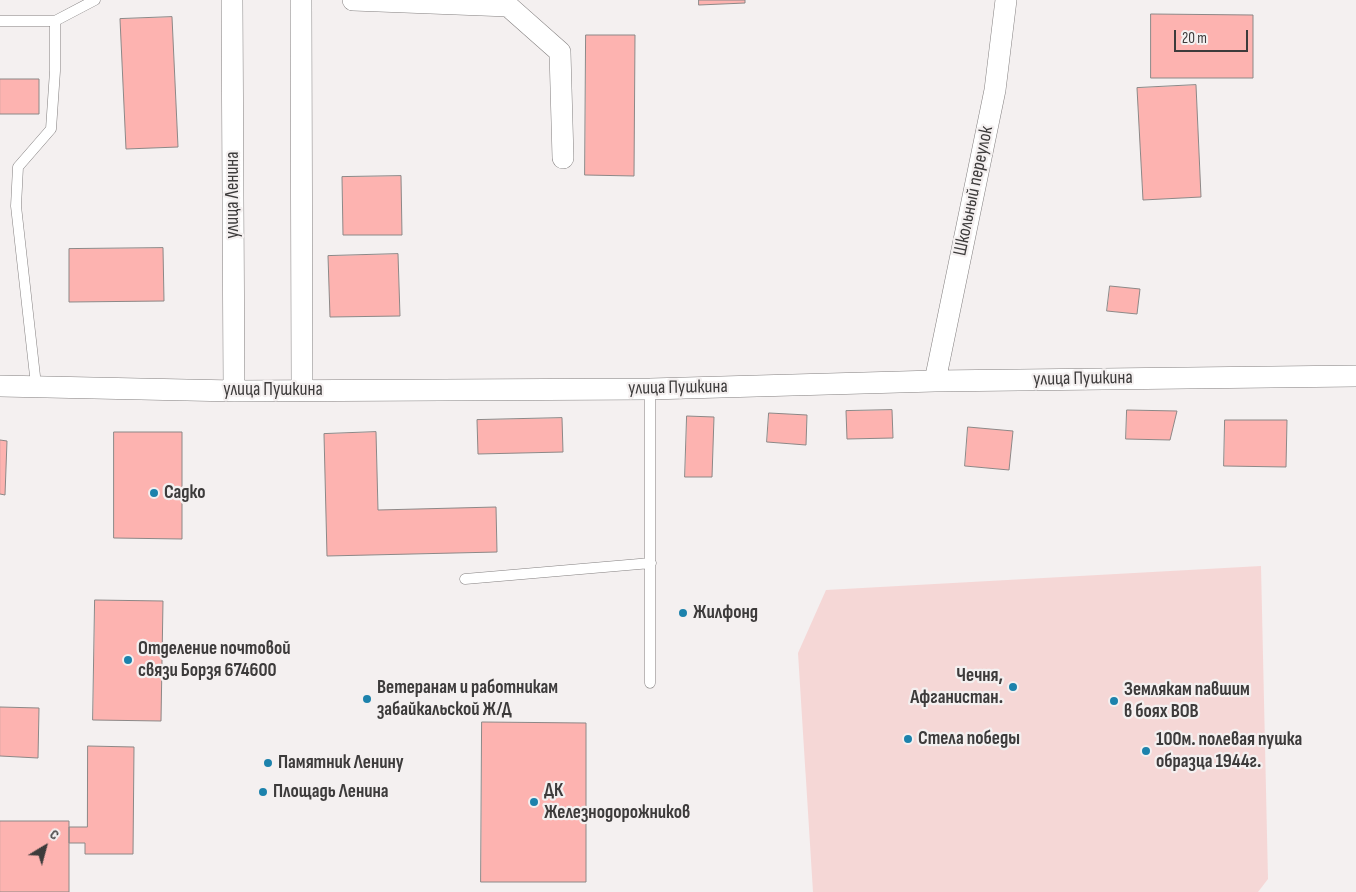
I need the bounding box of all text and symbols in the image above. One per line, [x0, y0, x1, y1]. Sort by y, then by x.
scale bar [1176, 20, 1250, 52]
text: 20 m [1182, 29, 1207, 48]
street label: Школьный переулок [949, 124, 999, 258]
street label: улица Ленина [222, 151, 244, 239]
street label: улица Пушкина [1033, 367, 1133, 391]
street label: улица Пушкина [628, 376, 728, 400]
street label: улица Пушкина [223, 379, 323, 401]
place label: Садко [164, 482, 206, 504]
marker: Садко [148, 487, 160, 499]
place label: Жилфонд [693, 602, 758, 624]
marker: Жилфонд [677, 607, 689, 619]
place label: Отделение почтовой связи Борзя 674600 [138, 638, 291, 682]
marker: Отделение почтовой связи Борзя 674600 [122, 654, 134, 666]
place label: Чечня, Афганистан. [910, 665, 1003, 709]
place label: Ветеранам и работникам забайкальской Ж/Д [377, 677, 558, 721]
place label: Землякам павшим в боях ВОВ [1124, 679, 1250, 723]
marker: Чечня, Афганистан. [1007, 681, 1019, 693]
marker: Ветеранам и работникам забайкальской Ж/Д [361, 693, 373, 705]
marker: Землякам павшим в боях ВОВ [1108, 695, 1120, 707]
place label: Стела победы [918, 728, 1020, 750]
place label: 100м. полевая пушка образца 1944г. [1156, 729, 1302, 773]
marker: Стела победы [902, 733, 914, 745]
marker: 100м. полевая пушка образца 1944г. [1140, 745, 1152, 757]
place label: Памятник Ленину [278, 752, 404, 774]
marker: Памятник Ленину [262, 757, 274, 769]
place label: ДК Железнодорожников [544, 780, 690, 824]
place label: Площадь Ленина [273, 781, 389, 803]
marker: Площадь Ленина [257, 786, 269, 798]
marker: ДК Железнодорожников [528, 796, 540, 808]
north arrow [20, 822, 70, 872]
text: С [46, 826, 62, 844]

